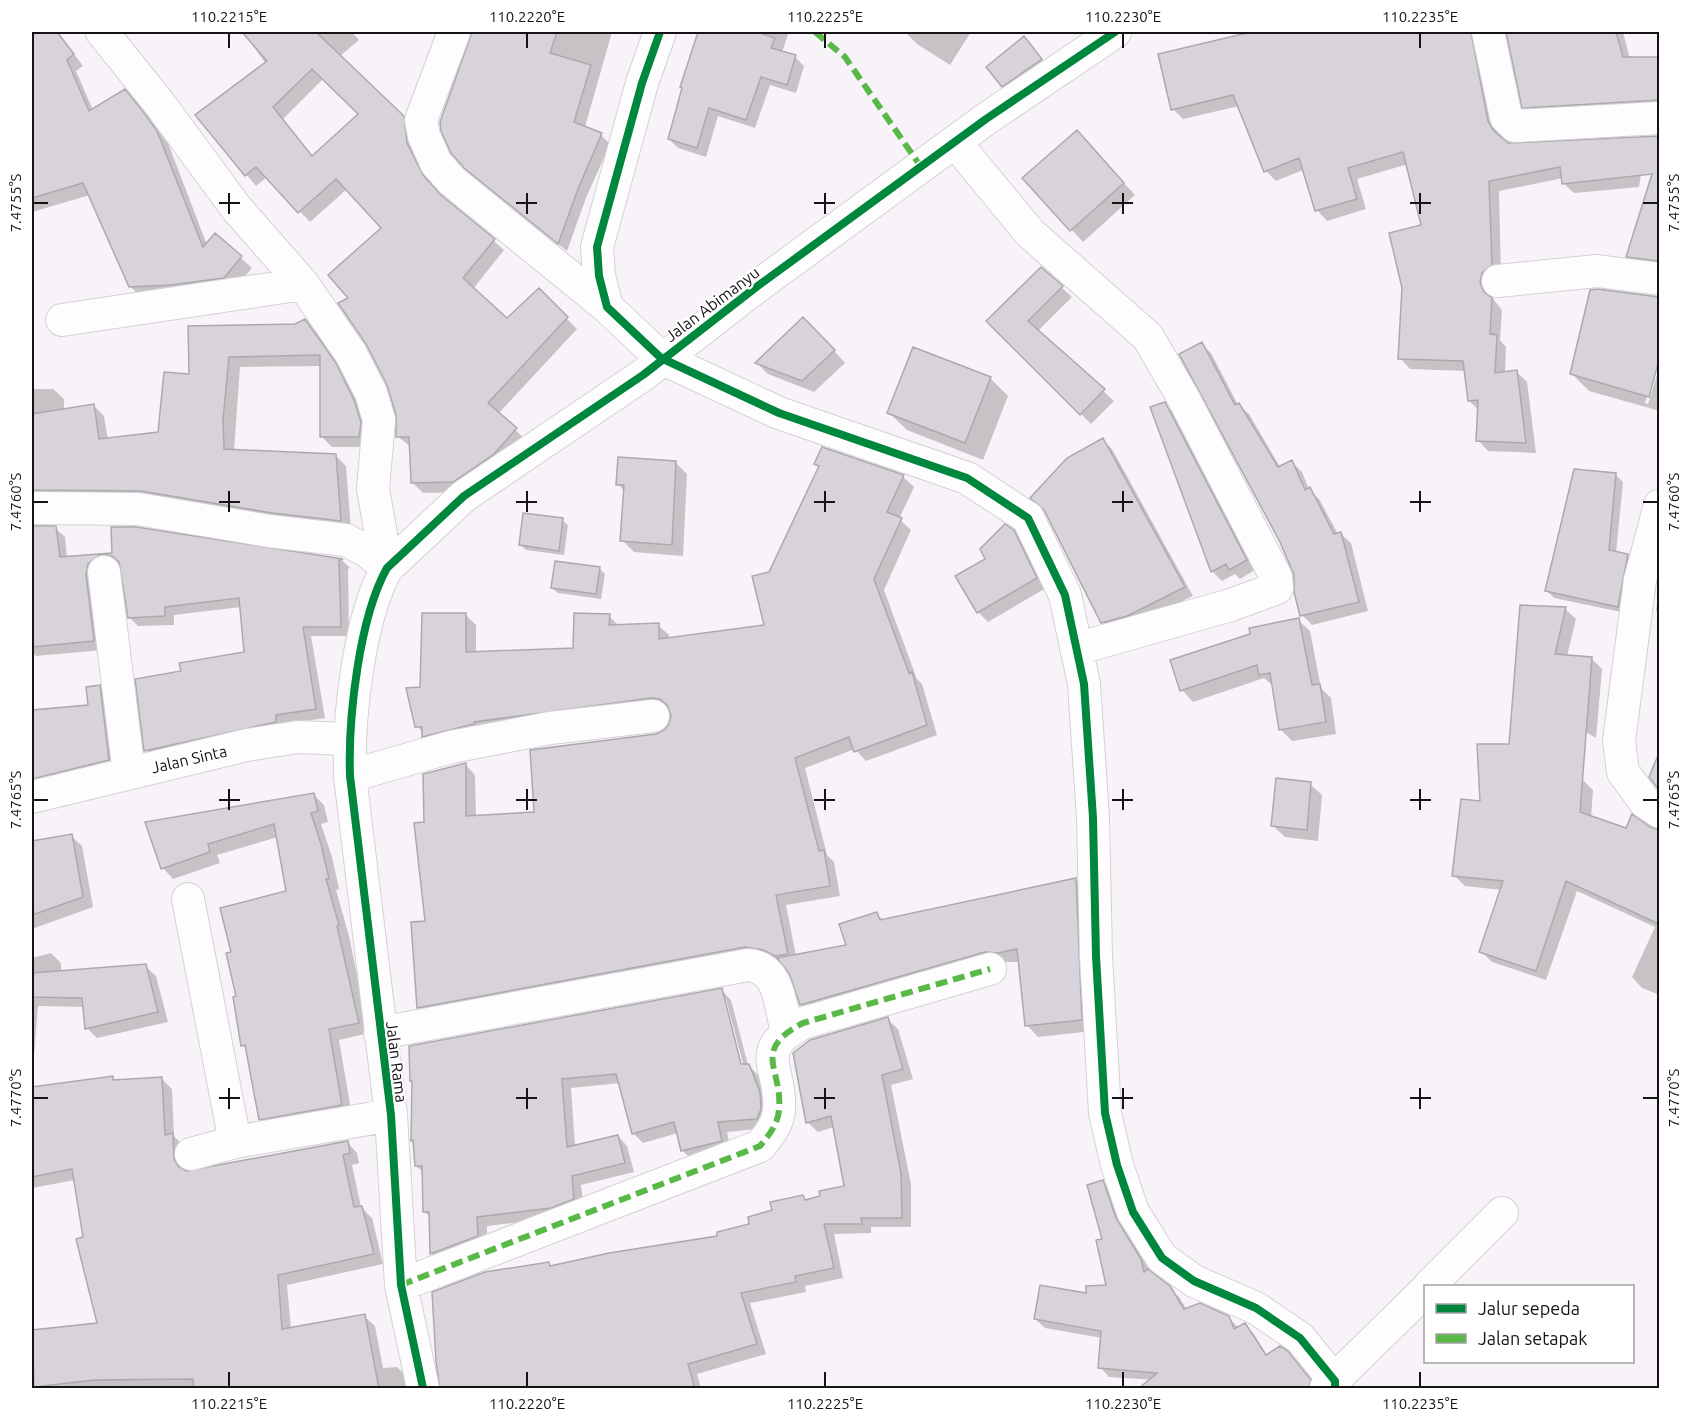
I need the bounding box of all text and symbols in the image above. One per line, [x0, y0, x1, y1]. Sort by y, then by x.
text: 110.2215°E [191, 8, 267, 25]
text: 110.2220°E [489, 8, 565, 25]
text: 110.2225°E [787, 8, 863, 25]
text: 110.2230°E [1085, 8, 1161, 25]
text: 110.2235°E [1382, 8, 1458, 25]
text: 7.4755°S [7, 174, 24, 232]
text: 7.4755°S [1665, 174, 1682, 232]
street label: Jalan Abimanyu [662, 263, 762, 345]
text: 7.4760°S [7, 473, 24, 531]
text: 7.4760°S [1665, 473, 1682, 531]
street label: Jalan Sinta [149, 742, 229, 776]
text: 7.4765°S [7, 771, 24, 829]
text: 7.4765°S [1665, 771, 1682, 829]
street label: Jalan Rama [383, 1020, 411, 1104]
text: 7.4770°S [7, 1069, 24, 1127]
text: 7.4770°S [1665, 1069, 1682, 1127]
legend [1424, 1285, 1634, 1363]
text: Jalur sepeda [1478, 1298, 1580, 1318]
text: Jalan setapak [1478, 1328, 1587, 1348]
text: 110.2215°E [191, 1395, 267, 1412]
text: 110.2220°E [489, 1395, 565, 1412]
text: 110.2225°E [787, 1395, 863, 1412]
text: 110.2230°E [1085, 1395, 1161, 1412]
text: 110.2235°E [1382, 1395, 1458, 1412]

